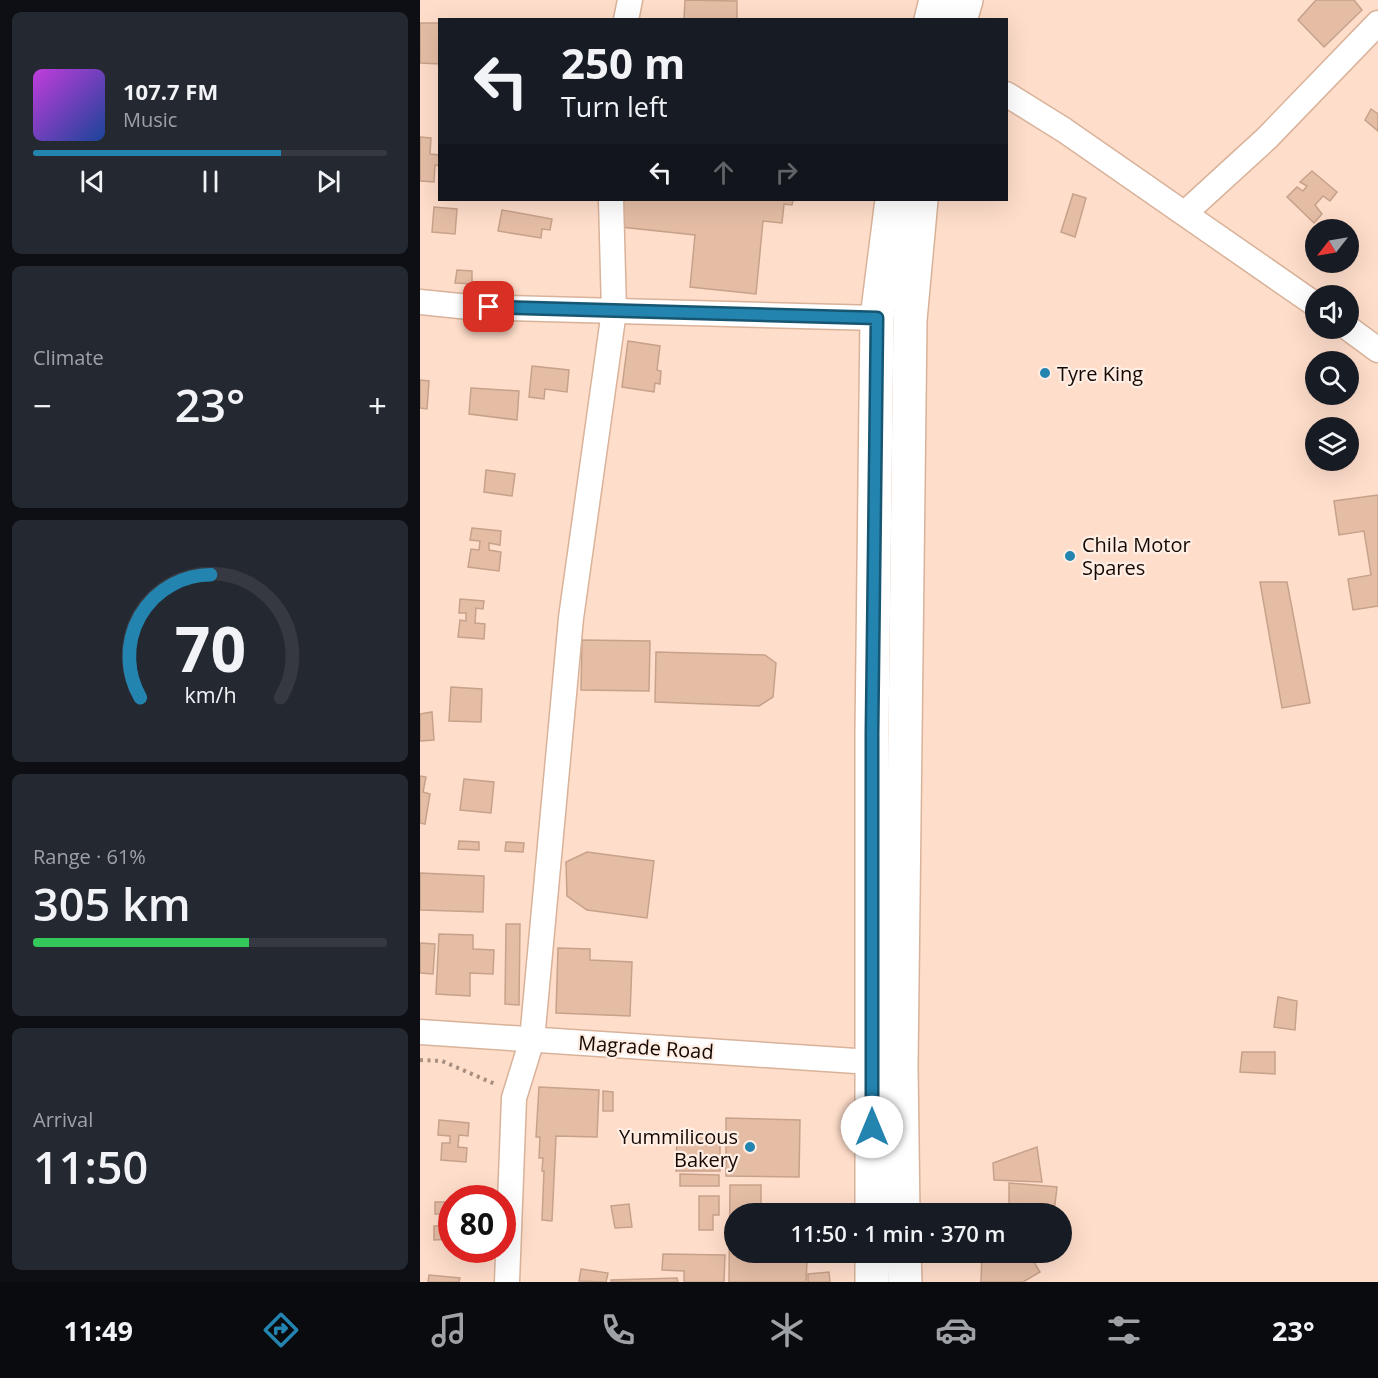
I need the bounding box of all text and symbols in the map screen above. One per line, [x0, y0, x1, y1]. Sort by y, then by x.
text: 250 m [561, 34, 685, 91]
icon: left [462, 42, 540, 120]
text: 107.7 FM [123, 76, 218, 106]
text: Turn left [561, 88, 668, 125]
text: Music [123, 106, 177, 133]
icon: left [644, 156, 677, 189]
icon: ahead [707, 156, 740, 189]
icon: right [770, 156, 803, 189]
icon: previous [76, 165, 109, 198]
icon: pause [194, 165, 227, 198]
icon: next [312, 165, 345, 198]
north arrow [1305, 219, 1359, 273]
map controls [1305, 219, 1359, 471]
pin [463, 281, 514, 332]
button: sound [1305, 285, 1359, 339]
icon: arrive [472, 290, 505, 323]
text: Climate [33, 344, 104, 371]
button: search [1305, 351, 1359, 405]
place label: Tyre King [1057, 360, 1143, 387]
marker: Tyre King [1038, 366, 1052, 380]
text: 23° [175, 374, 245, 435]
text: − [33, 383, 52, 428]
text: + [368, 383, 387, 428]
button: layers [1305, 417, 1359, 471]
place label: Chila Motor Spares [1082, 531, 1191, 581]
marker: Chila Motor Spares [1063, 549, 1077, 563]
text: 70 [174, 605, 246, 690]
text: km/h [184, 680, 236, 709]
text: Range · 61% [33, 843, 146, 870]
text: 305 km [33, 873, 191, 934]
street label: Magrade Road [577, 1029, 715, 1065]
position arrow [840, 1095, 904, 1159]
text: Arrival [33, 1106, 93, 1133]
place label: Yummilicous Bakery [619, 1123, 739, 1173]
text: 11:50 [33, 1136, 148, 1197]
marker: Yummilicous Bakery [743, 1140, 757, 1154]
speed limit sign: 80 [438, 1185, 516, 1263]
text: 11:50 · 1 min · 370 m [790, 1218, 1006, 1248]
icon: directions [260, 1309, 302, 1351]
icon: music [428, 1309, 470, 1351]
icon: phone [597, 1309, 639, 1351]
icon: climate [766, 1309, 808, 1351]
icon: car [935, 1309, 977, 1351]
icon: filters [1103, 1309, 1145, 1351]
text: 11:49 [63, 1312, 133, 1349]
text: 23° [1272, 1312, 1315, 1349]

